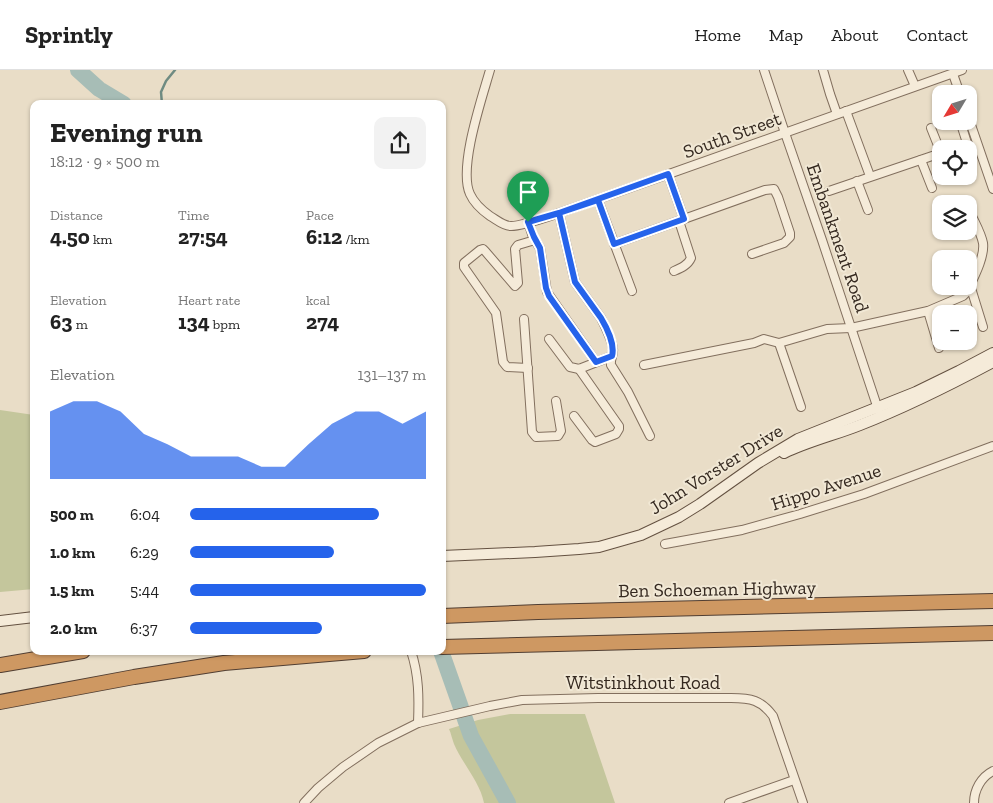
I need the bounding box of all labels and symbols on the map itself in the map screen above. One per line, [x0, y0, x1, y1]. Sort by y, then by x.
north arrow [932, 85, 978, 130]
street label: South Street [680, 107, 784, 163]
street label: Embankment Road [802, 160, 874, 316]
pin [507, 171, 549, 222]
street label: John Vorster Drive [645, 419, 787, 519]
street label: Hippo Avenue [768, 458, 884, 516]
street label: Ben Schoeman Highway [618, 576, 816, 602]
street label: Witstinkhout Road [566, 671, 721, 694]

